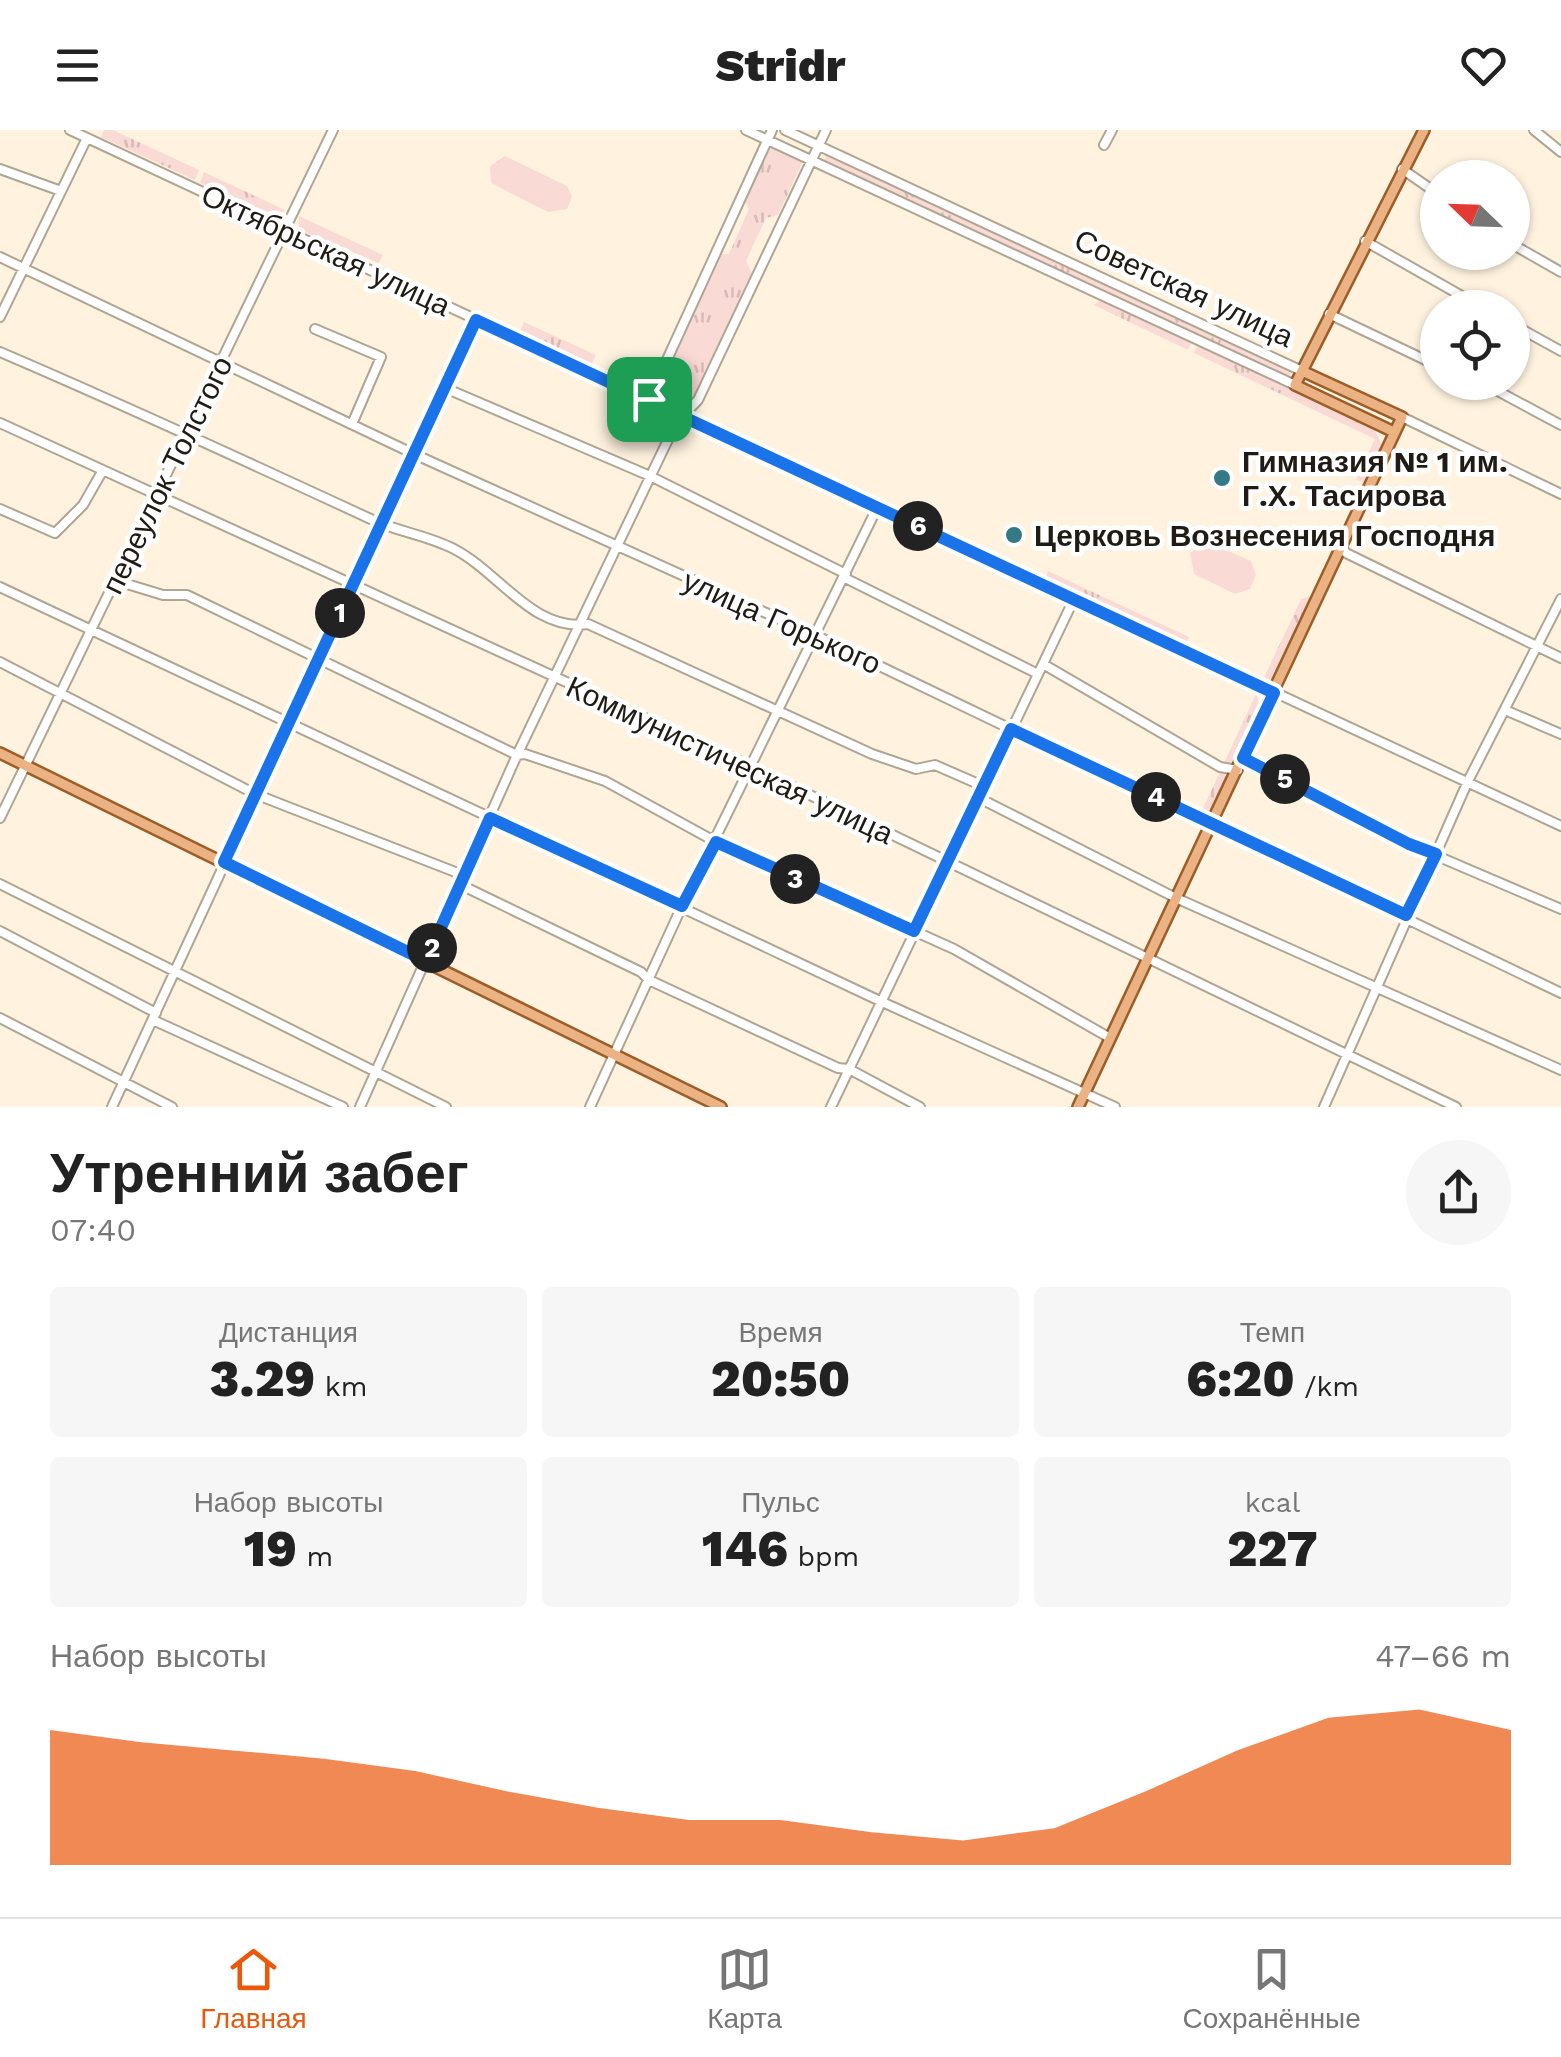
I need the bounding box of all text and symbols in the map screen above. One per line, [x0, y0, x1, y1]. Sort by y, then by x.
icon: menu [50, 38, 105, 93]
icon: heart [1456, 38, 1511, 93]
text: Stridr [715, 39, 846, 92]
north arrow [1420, 160, 1530, 270]
map controls [1420, 160, 1530, 400]
street label: Октябрьская улица [196, 177, 456, 323]
street label: Советская улица [1069, 222, 1299, 354]
button: locate [1420, 290, 1530, 400]
street label: переулок Толстого [94, 351, 240, 599]
pin [607, 357, 692, 442]
icon: arrive [622, 372, 677, 427]
place label: Гимназия № 1 им. Г.Х. Тасирова [1242, 444, 1508, 513]
marker: Гимназия № 1 им. Г.Х. Тасирова [1211, 467, 1233, 489]
pin: 6 [893, 501, 943, 551]
text: 6 [909, 509, 927, 542]
place label: Церковь Вознесения Господня [1034, 518, 1495, 553]
marker: Церковь Вознесения Господня [1003, 524, 1025, 546]
street label: улица Горького [678, 563, 886, 681]
pin: 1 [315, 588, 365, 638]
text: 1 [334, 596, 346, 629]
street label: Коммунистическая улица [561, 669, 899, 851]
pin: 5 [1260, 754, 1310, 804]
text: 5 [1277, 762, 1293, 795]
pin: 4 [1131, 772, 1181, 822]
text: 4 [1147, 780, 1165, 813]
pin: 3 [770, 854, 820, 904]
text: 3 [787, 862, 803, 895]
pin: 2 [407, 923, 457, 973]
text: 2 [424, 931, 440, 964]
button: share [1406, 1140, 1511, 1245]
text: Утренний забег [50, 1141, 469, 1205]
text: 07:40 [50, 1211, 136, 1249]
text: Дистанция [219, 1316, 358, 1349]
text: Время [738, 1316, 823, 1349]
text: Темп [1240, 1316, 1305, 1349]
text: 3.29 [210, 1349, 315, 1408]
text: 20:50 [711, 1349, 850, 1408]
text: 6:20 [1186, 1349, 1295, 1408]
text: km [315, 1370, 367, 1403]
text: /km [1295, 1370, 1359, 1403]
text: Набор высоты [194, 1486, 383, 1519]
text: Пульс [741, 1486, 820, 1519]
text: kcal [1245, 1486, 1300, 1519]
text: 19 [244, 1519, 297, 1578]
text: 146 [702, 1519, 788, 1578]
text: 227 [1227, 1519, 1318, 1578]
text: m [297, 1540, 333, 1573]
text: bpm [788, 1540, 859, 1573]
text: Набор высоты [50, 1637, 267, 1675]
text: 47–66 m [1375, 1637, 1511, 1675]
tab: Главная [200, 1942, 307, 2035]
tab: Карта [707, 1942, 782, 2035]
tab: Сохранённые [1183, 1942, 1361, 2035]

